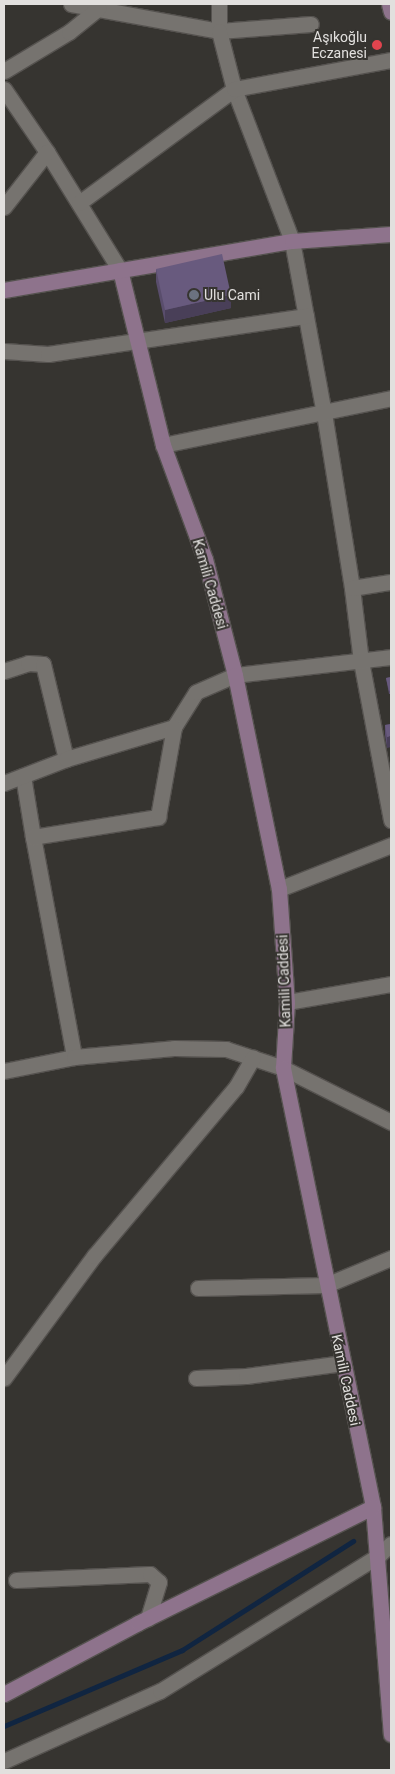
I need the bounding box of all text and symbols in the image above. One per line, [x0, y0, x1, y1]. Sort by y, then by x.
place label: Aşıkoğlu Eczanesi [311, 29, 367, 62]
marker: Aşıkoğlu Eczanesi [371, 39, 383, 51]
place label: Ulu Cami [204, 287, 260, 303]
marker: Ulu Cami [188, 289, 200, 301]
street label: Kamili Caddesi [189, 537, 231, 631]
street label: Kamili Caddesi [274, 934, 294, 1028]
street label: Kamili Caddesi [328, 1333, 364, 1427]

